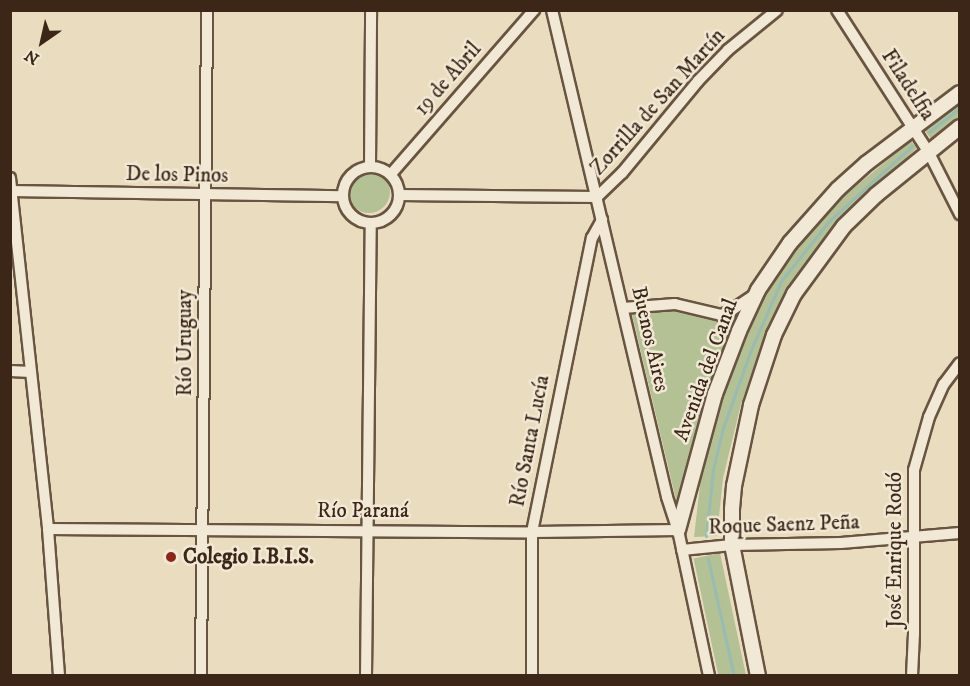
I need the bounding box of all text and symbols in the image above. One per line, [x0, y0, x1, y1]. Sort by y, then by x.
north arrow [12, 12, 72, 72]
street label: Zorrilla de San Martín [585, 23, 731, 181]
street label: 19 de Abril [409, 37, 487, 121]
text: N [21, 45, 43, 69]
street label: Filadelfia [876, 45, 940, 125]
street label: De los Pinos [126, 162, 228, 188]
street label: Buenos Aires [626, 284, 674, 394]
street label: Río Uruguay [172, 290, 198, 396]
street label: Avenida del Canal [668, 295, 744, 445]
street label: Río Santa Lucía [505, 373, 555, 509]
street label: José Enrique Rodó [882, 472, 908, 628]
street label: Río Paraná [317, 498, 409, 524]
street label: Roque Saenz Peña [708, 510, 860, 540]
place label: Colegio I.B.I.S. [183, 544, 314, 570]
marker: Colegio I.B.I.S. [164, 550, 178, 564]

